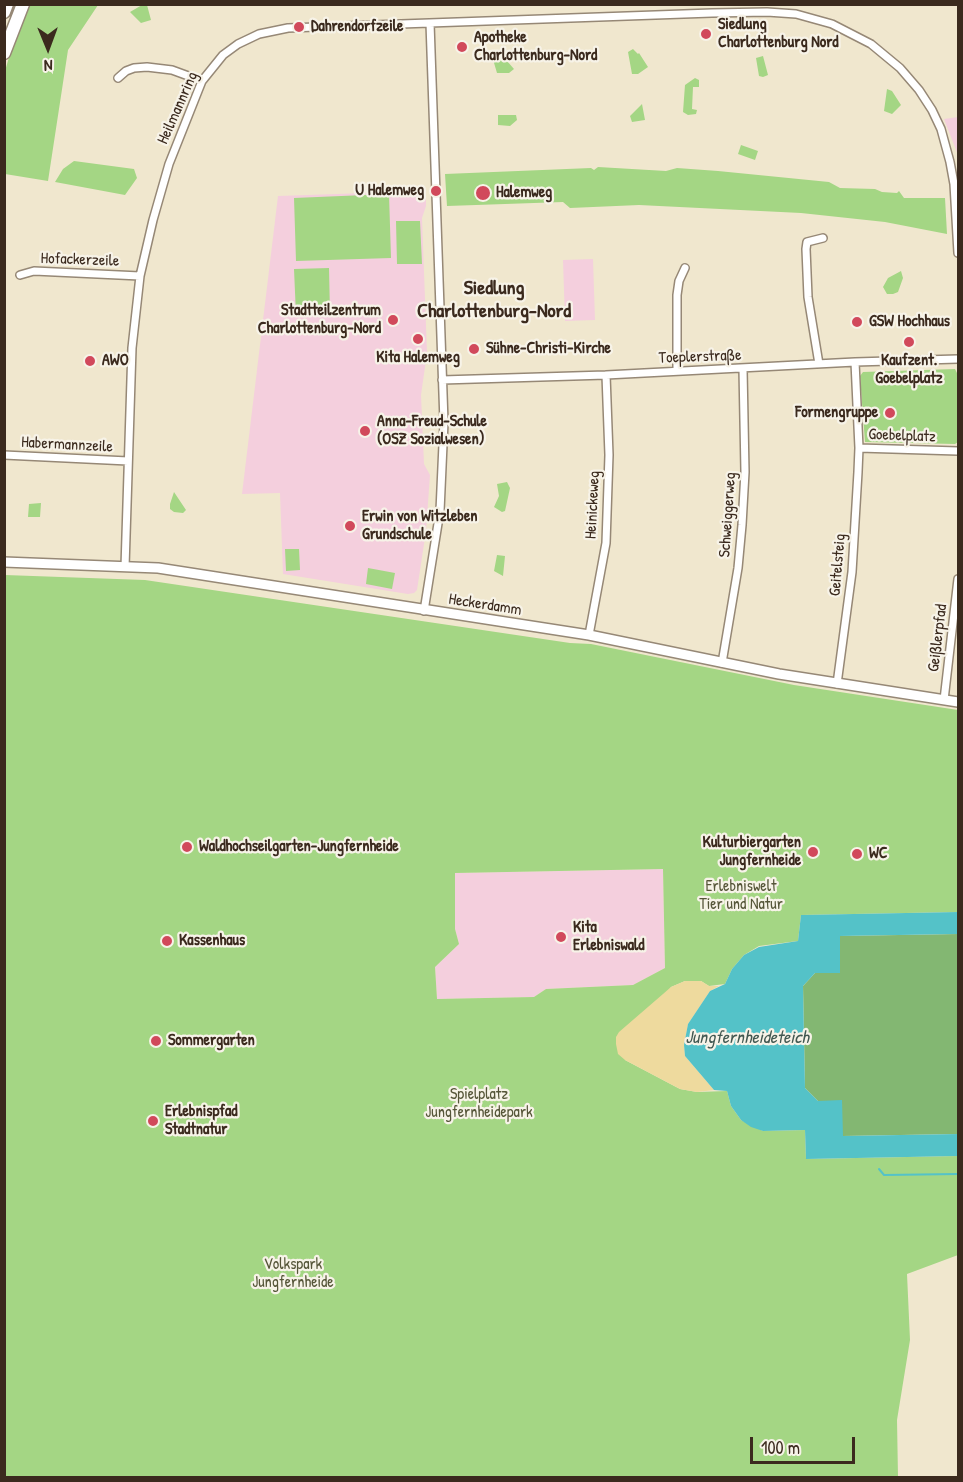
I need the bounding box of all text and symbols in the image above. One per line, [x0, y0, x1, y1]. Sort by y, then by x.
place label: Siedlung Charlottenburg Nord [718, 15, 839, 53]
place label: Dahrendorfzeile [311, 17, 403, 37]
north arrow [18, 18, 78, 78]
marker: Dahrendorfzeile [292, 20, 306, 34]
marker: Siedlung Charlottenburg Nord [699, 27, 713, 41]
place label: Apotheke Charlottenburg-Nord [474, 28, 597, 66]
marker: Apotheke Charlottenburg-Nord [455, 40, 469, 54]
text: N [44, 55, 53, 77]
street label: Heilmannring [153, 69, 203, 147]
place label: U Halemweg [355, 181, 424, 201]
place label: Halemweg [496, 183, 552, 203]
marker: U Halemweg [429, 184, 443, 198]
marker: Halemweg [474, 184, 492, 202]
street label: Hofackerzeile [40, 249, 120, 271]
district label: Siedlung Charlottenburg-Nord [417, 277, 571, 324]
place label: Stadtteilzentrum Charlottenburg-Nord [258, 301, 381, 339]
place label: GSW Hochhaus [869, 312, 950, 332]
marker: Stadtteilzentrum Charlottenburg-Nord [386, 313, 400, 327]
marker: GSW Hochhaus [850, 315, 864, 329]
marker: Kita Halemweg [411, 332, 425, 346]
marker: Kaufzent. Goebelplatz [902, 335, 916, 349]
place label: Sühne-Christi-Kirche [486, 339, 611, 359]
marker: Sühne-Christi-Kirche [467, 342, 481, 356]
street label: Toeplerstraße [658, 346, 742, 368]
place label: Kita Halemweg [376, 348, 460, 368]
place label: AWO [102, 351, 129, 371]
place label: Kaufzent. Goebelplatz [875, 351, 943, 389]
marker: AWO [83, 354, 97, 368]
place label: Formengruppe [795, 403, 878, 423]
marker: Formengruppe [883, 406, 897, 420]
place label: Anna-Freud-Schule (OSZ Sozialwesen) [377, 412, 487, 450]
marker: Anna-Freud-Schule (OSZ Sozialwesen) [358, 424, 372, 438]
street label: Goebelplatz [868, 425, 936, 447]
street label: Habermannzeile [21, 433, 113, 457]
street label: Heinickeweg [582, 470, 604, 540]
street label: Schweiggerweg [715, 472, 741, 558]
place label: Erwin von Witzleben Grundschule [362, 507, 478, 545]
marker: Erwin von Witzleben Grundschule [343, 519, 357, 533]
street label: Geitelsteig [826, 533, 850, 597]
street label: Heckerdamm [447, 590, 523, 620]
street label: Geißlerpfad [924, 603, 952, 673]
place label: Kulturbiergarten Jungfernheide [703, 833, 801, 871]
place label: Waldhochseilgarten-Jungfernheide [199, 837, 399, 857]
marker: Waldhochseilgarten-Jungfernheide [180, 840, 194, 854]
place label: WC [869, 844, 888, 864]
marker: Kulturbiergarten Jungfernheide [806, 845, 820, 859]
marker: WC [850, 847, 864, 861]
park label: Erlebniswelt Tier und Natur [699, 877, 783, 915]
place label: Kita Erlebniswald [573, 918, 645, 956]
marker: Kita Erlebniswald [554, 930, 568, 944]
place label: Kassenhaus [179, 931, 245, 951]
marker: Kassenhaus [160, 934, 174, 948]
water label: Jungfernheideteich [685, 1027, 809, 1049]
place label: Sommergarten [168, 1031, 255, 1051]
marker: Sommergarten [149, 1034, 163, 1048]
park label: Spielplatz Jungfernheidepark [425, 1085, 533, 1123]
place label: Erlebnispfad Stadtnatur [165, 1102, 238, 1140]
marker: Erlebnispfad Stadtnatur [146, 1114, 160, 1128]
park label: Volkspark Jungfernheide [252, 1255, 334, 1293]
scale bar [753, 1425, 858, 1463]
text: 100 m [761, 1435, 800, 1460]

